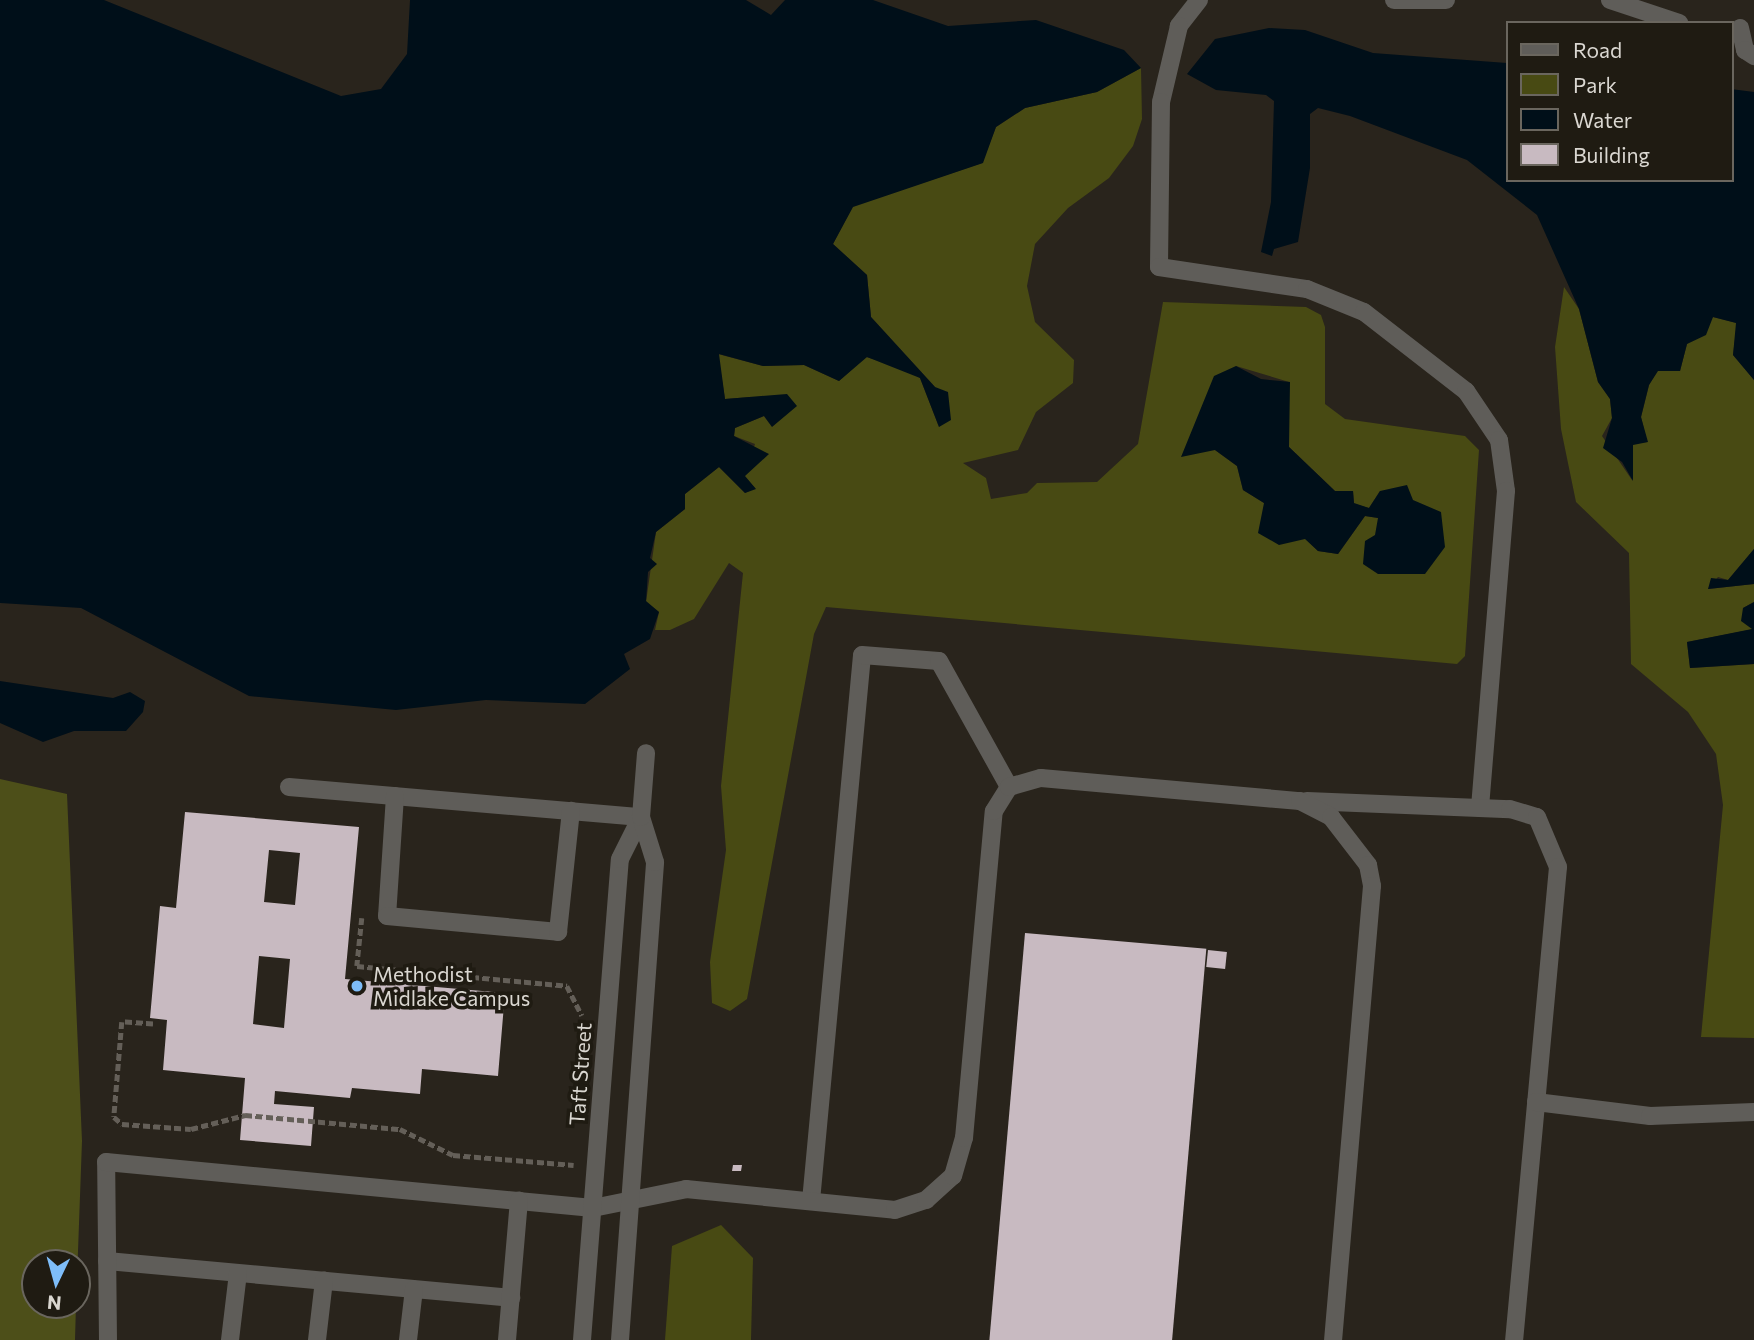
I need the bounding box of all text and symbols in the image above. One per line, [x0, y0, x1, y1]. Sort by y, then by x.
legend [1506, 21, 1733, 182]
text: Road [1573, 37, 1622, 62]
text: Park [1573, 72, 1617, 97]
text: Water [1573, 107, 1632, 132]
text: Building [1573, 142, 1650, 167]
place label: Methodist Midlake Campus [373, 961, 530, 1011]
marker: Methodist Midlake Campus [347, 976, 367, 996]
street label: Taft Street [564, 1022, 596, 1126]
north arrow [21, 1249, 91, 1319]
text: N [46, 1291, 62, 1316]

